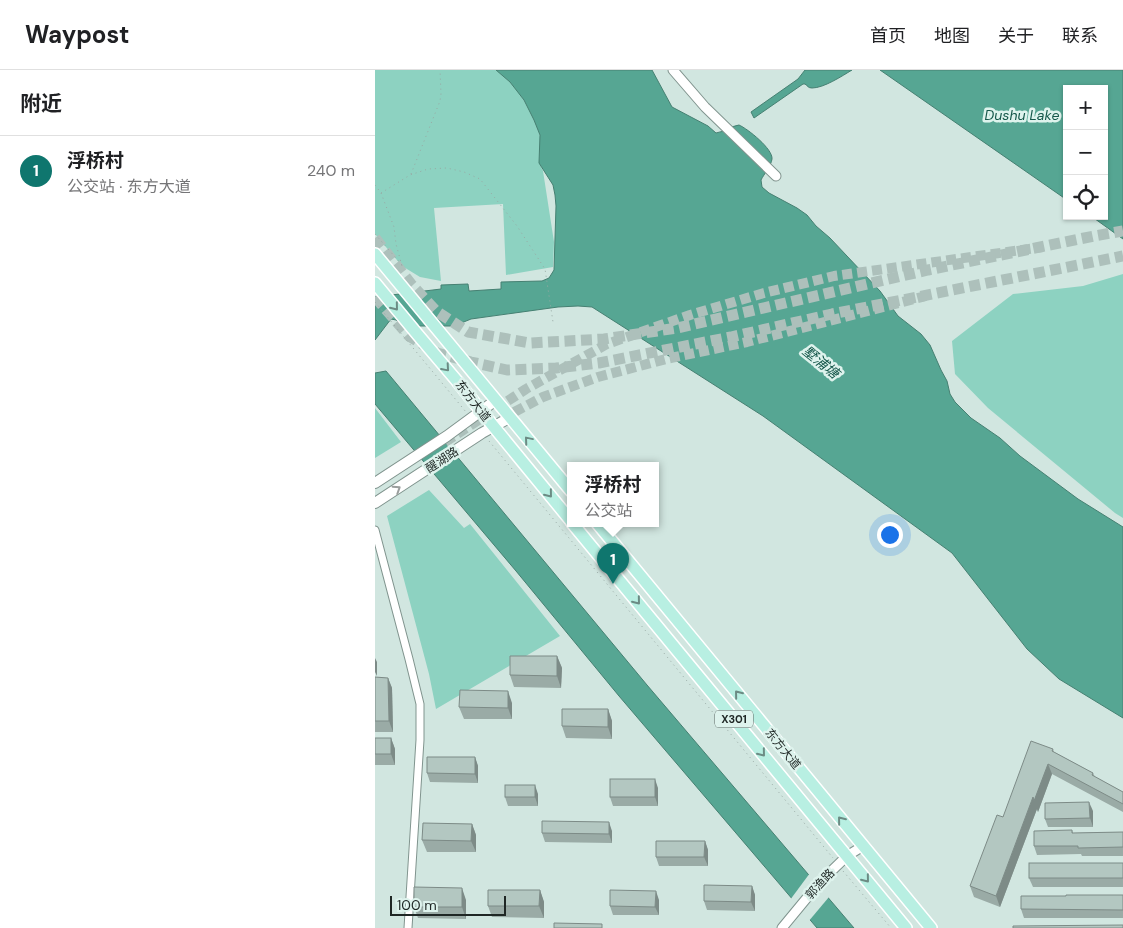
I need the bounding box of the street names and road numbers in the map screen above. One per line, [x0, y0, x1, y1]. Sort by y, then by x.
street label: 东方大道 [452, 377, 494, 425]
street label: 醒湖路 [423, 443, 461, 477]
road number: X301 [715, 711, 753, 728]
street label: 东方大道 [762, 725, 804, 773]
street label: 郭渔路 [802, 865, 838, 903]

